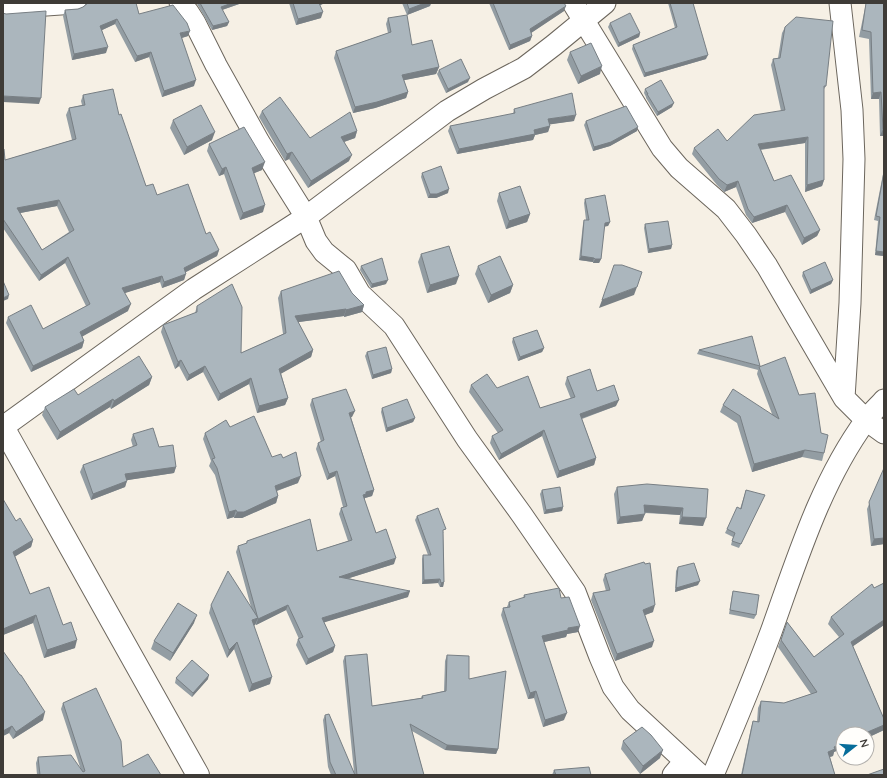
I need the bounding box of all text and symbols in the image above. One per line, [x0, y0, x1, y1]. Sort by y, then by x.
north arrow [835, 726, 875, 766]
text: N [857, 737, 872, 749]

